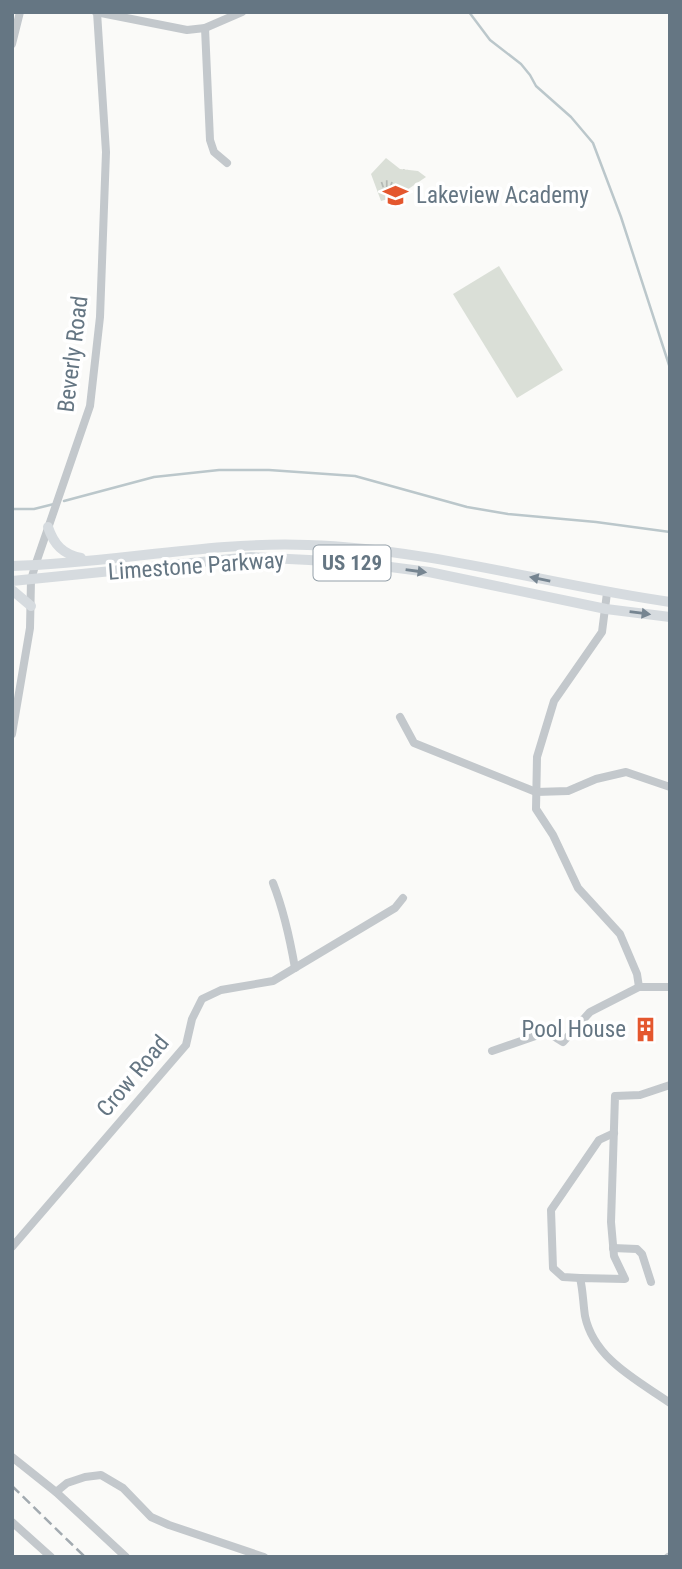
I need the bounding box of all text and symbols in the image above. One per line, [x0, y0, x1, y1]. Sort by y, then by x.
school or university icon: Lakeview Academy [382, 181, 410, 209]
place label: Lakeview Academy [416, 182, 589, 209]
street label: Beverly Road [52, 294, 94, 414]
street label: Limestone Parkway [107, 546, 285, 586]
road number: US 129 [314, 546, 390, 580]
one-way arrow [406, 565, 428, 576]
one-way arrow [529, 573, 551, 584]
one-way arrow [629, 608, 651, 619]
building icon: Pool House [632, 1015, 660, 1043]
place label: Pool House [522, 1016, 626, 1043]
street label: Crow Road [91, 1030, 175, 1122]

